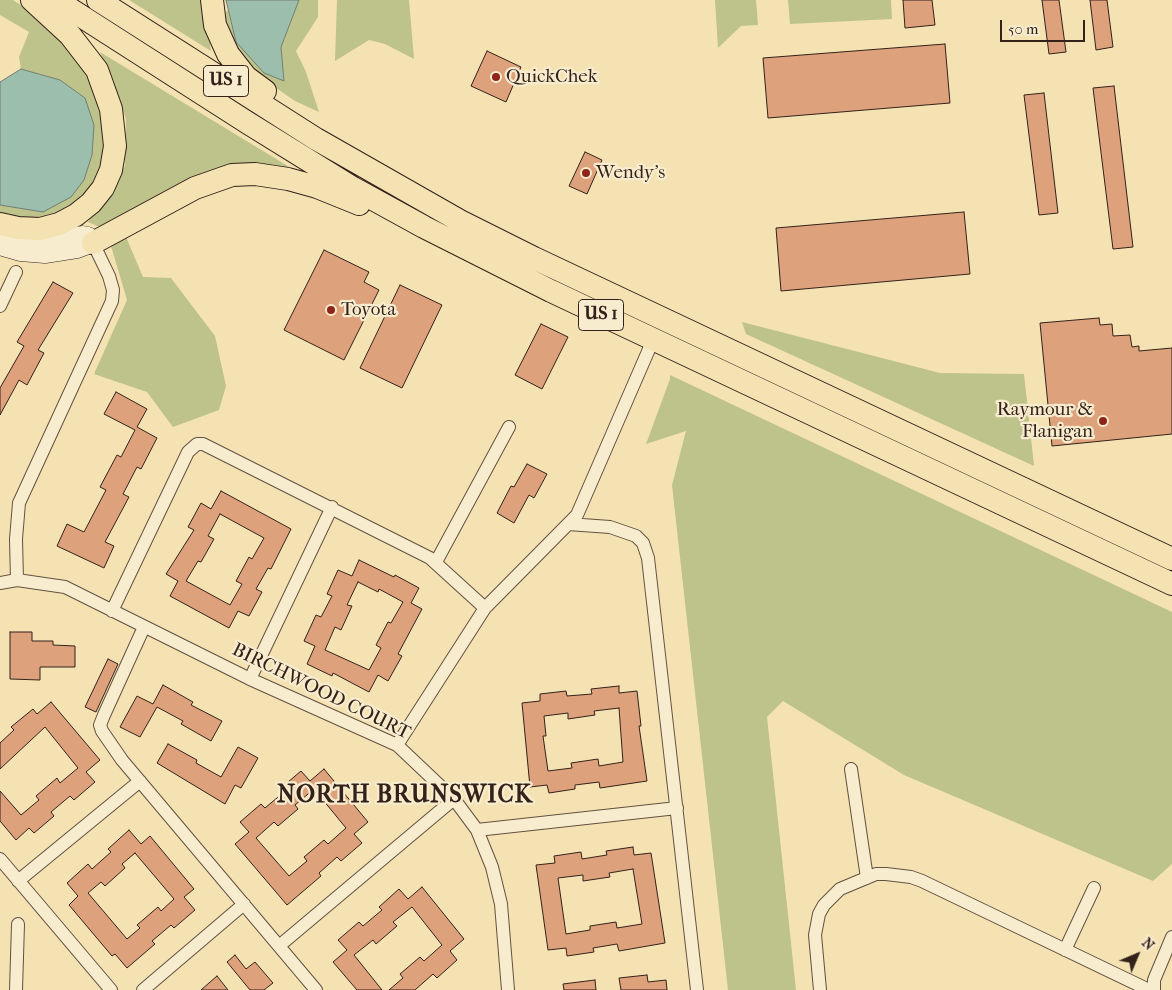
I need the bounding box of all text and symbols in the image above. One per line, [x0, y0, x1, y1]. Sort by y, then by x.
scale bar [1002, 10, 1087, 42]
text: 50 m [1008, 20, 1038, 38]
road number: US 1 [204, 66, 248, 96]
place label: QuickChek [506, 66, 597, 88]
marker: QuickChek [490, 71, 502, 83]
place label: Wendy's [596, 162, 665, 184]
marker: Wendy's [580, 167, 592, 179]
place label: Toyota [341, 299, 396, 321]
road number: US 1 [578, 300, 624, 330]
marker: Toyota [325, 304, 337, 316]
place label: Raymour & Flanigan [997, 399, 1093, 443]
marker: Raymour & Flanigan [1097, 415, 1109, 427]
street label: BIRCHWOOD COURT [228, 639, 414, 745]
district label: NORTH BRUNSWICK [275, 782, 535, 810]
north arrow [1112, 930, 1162, 980]
text: N [1138, 934, 1158, 954]

